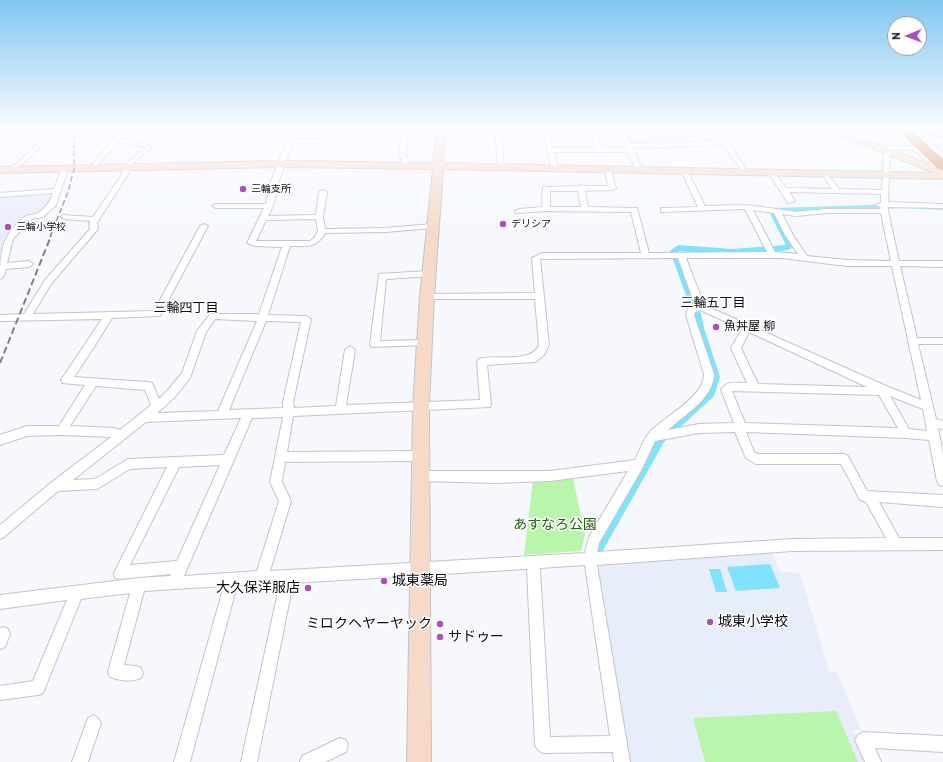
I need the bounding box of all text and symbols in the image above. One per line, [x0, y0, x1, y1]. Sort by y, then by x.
north arrow [887, 16, 927, 56]
text: N [889, 32, 903, 40]
place label: 三輪支所 [251, 183, 291, 195]
marker: 三輪支所 [238, 184, 248, 194]
place label: デリシア [511, 218, 551, 230]
marker: デリシア [498, 219, 508, 229]
place label: 三輪小学校 [16, 221, 66, 233]
marker: 三輪小学校 [3, 222, 13, 232]
district label: 三輪五丁目 [681, 295, 745, 311]
district label: 三輪四丁目 [154, 300, 218, 316]
place label: 魚丼屋 柳 [724, 320, 775, 334]
marker: 魚丼屋 柳 [711, 322, 721, 332]
park label: あすなろ公園 [513, 517, 597, 533]
place label: 城東薬局 [392, 573, 448, 589]
marker: 城東薬局 [379, 576, 389, 586]
place label: 大久保洋服店 [216, 580, 300, 596]
marker: 大久保洋服店 [303, 583, 313, 593]
place label: 城東小学校 [718, 614, 788, 630]
place label: ミロクヘヤーヤック [306, 616, 432, 632]
marker: 城東小学校 [705, 617, 715, 627]
marker: ミロクヘヤーヤック [435, 619, 445, 629]
place label: サドゥー [448, 629, 504, 645]
marker: サドゥー [435, 632, 445, 642]

